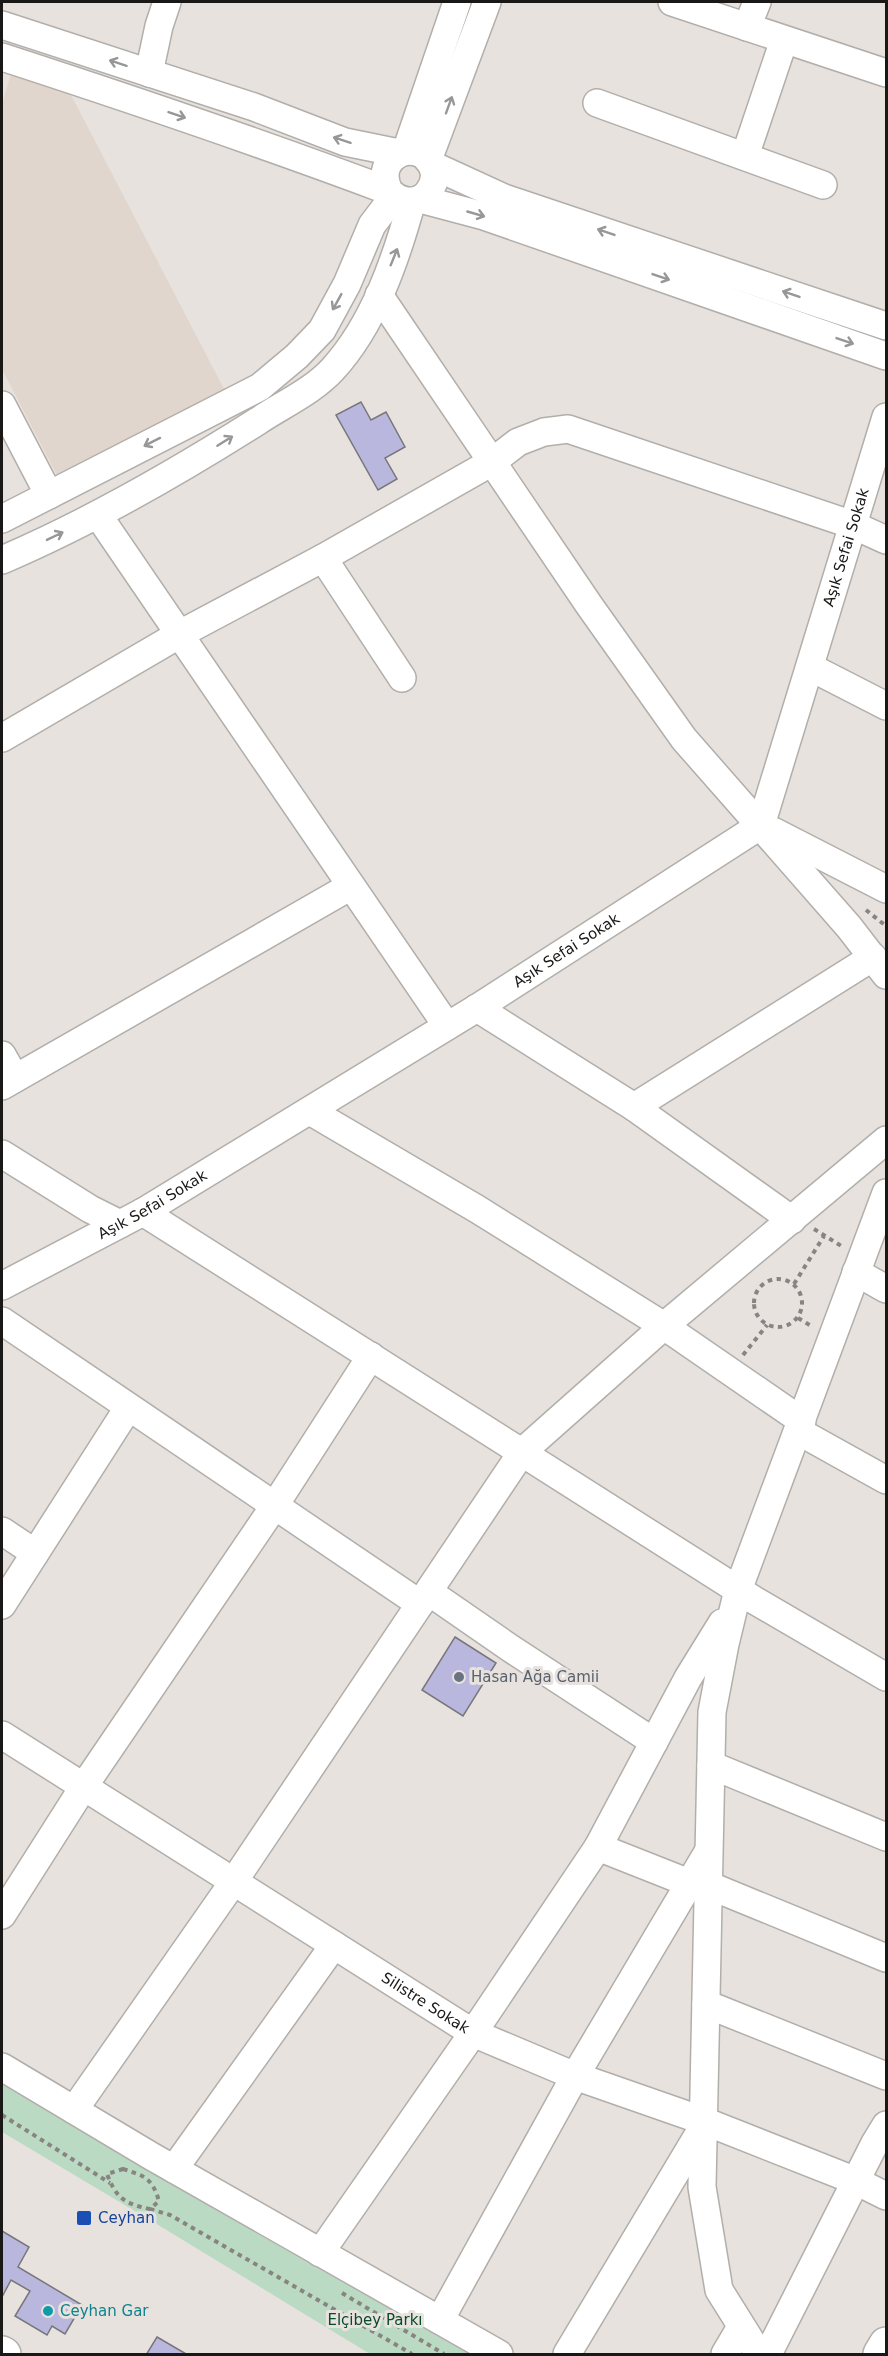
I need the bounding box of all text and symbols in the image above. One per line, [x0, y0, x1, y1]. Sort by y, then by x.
one-way arrow [109, 56, 128, 67]
one-way arrow [444, 97, 455, 115]
one-way arrow [167, 110, 186, 121]
one-way arrow [333, 134, 352, 145]
one-way arrow [466, 209, 485, 220]
one-way arrow [597, 226, 616, 237]
one-way arrow [389, 249, 400, 267]
one-way arrow [651, 273, 670, 284]
one-way arrow [782, 288, 801, 299]
one-way arrow [331, 293, 342, 311]
one-way arrow [835, 337, 854, 348]
one-way arrow [216, 435, 233, 447]
one-way arrow [143, 437, 161, 449]
street label: Aşık Sefai Sokak [819, 485, 873, 609]
one-way arrow [45, 530, 63, 542]
street label: Aşık Sefai Sokak [510, 909, 623, 991]
street label: Aşık Sefai Sokak [95, 1166, 210, 1243]
place label: Hasan Ağa Camii [471, 1668, 599, 1686]
marker: Hasan Ağa Camii [452, 1670, 466, 1684]
street label: Silistre Sokak [378, 1968, 473, 2038]
marker: Ceyhan [75, 2209, 93, 2227]
place label: Ceyhan [98, 2209, 155, 2227]
place label: Ceyhan Gar [60, 2302, 149, 2320]
marker: Ceyhan Gar [41, 2304, 55, 2318]
park label: Elçibey Parkı [327, 2311, 423, 2329]

